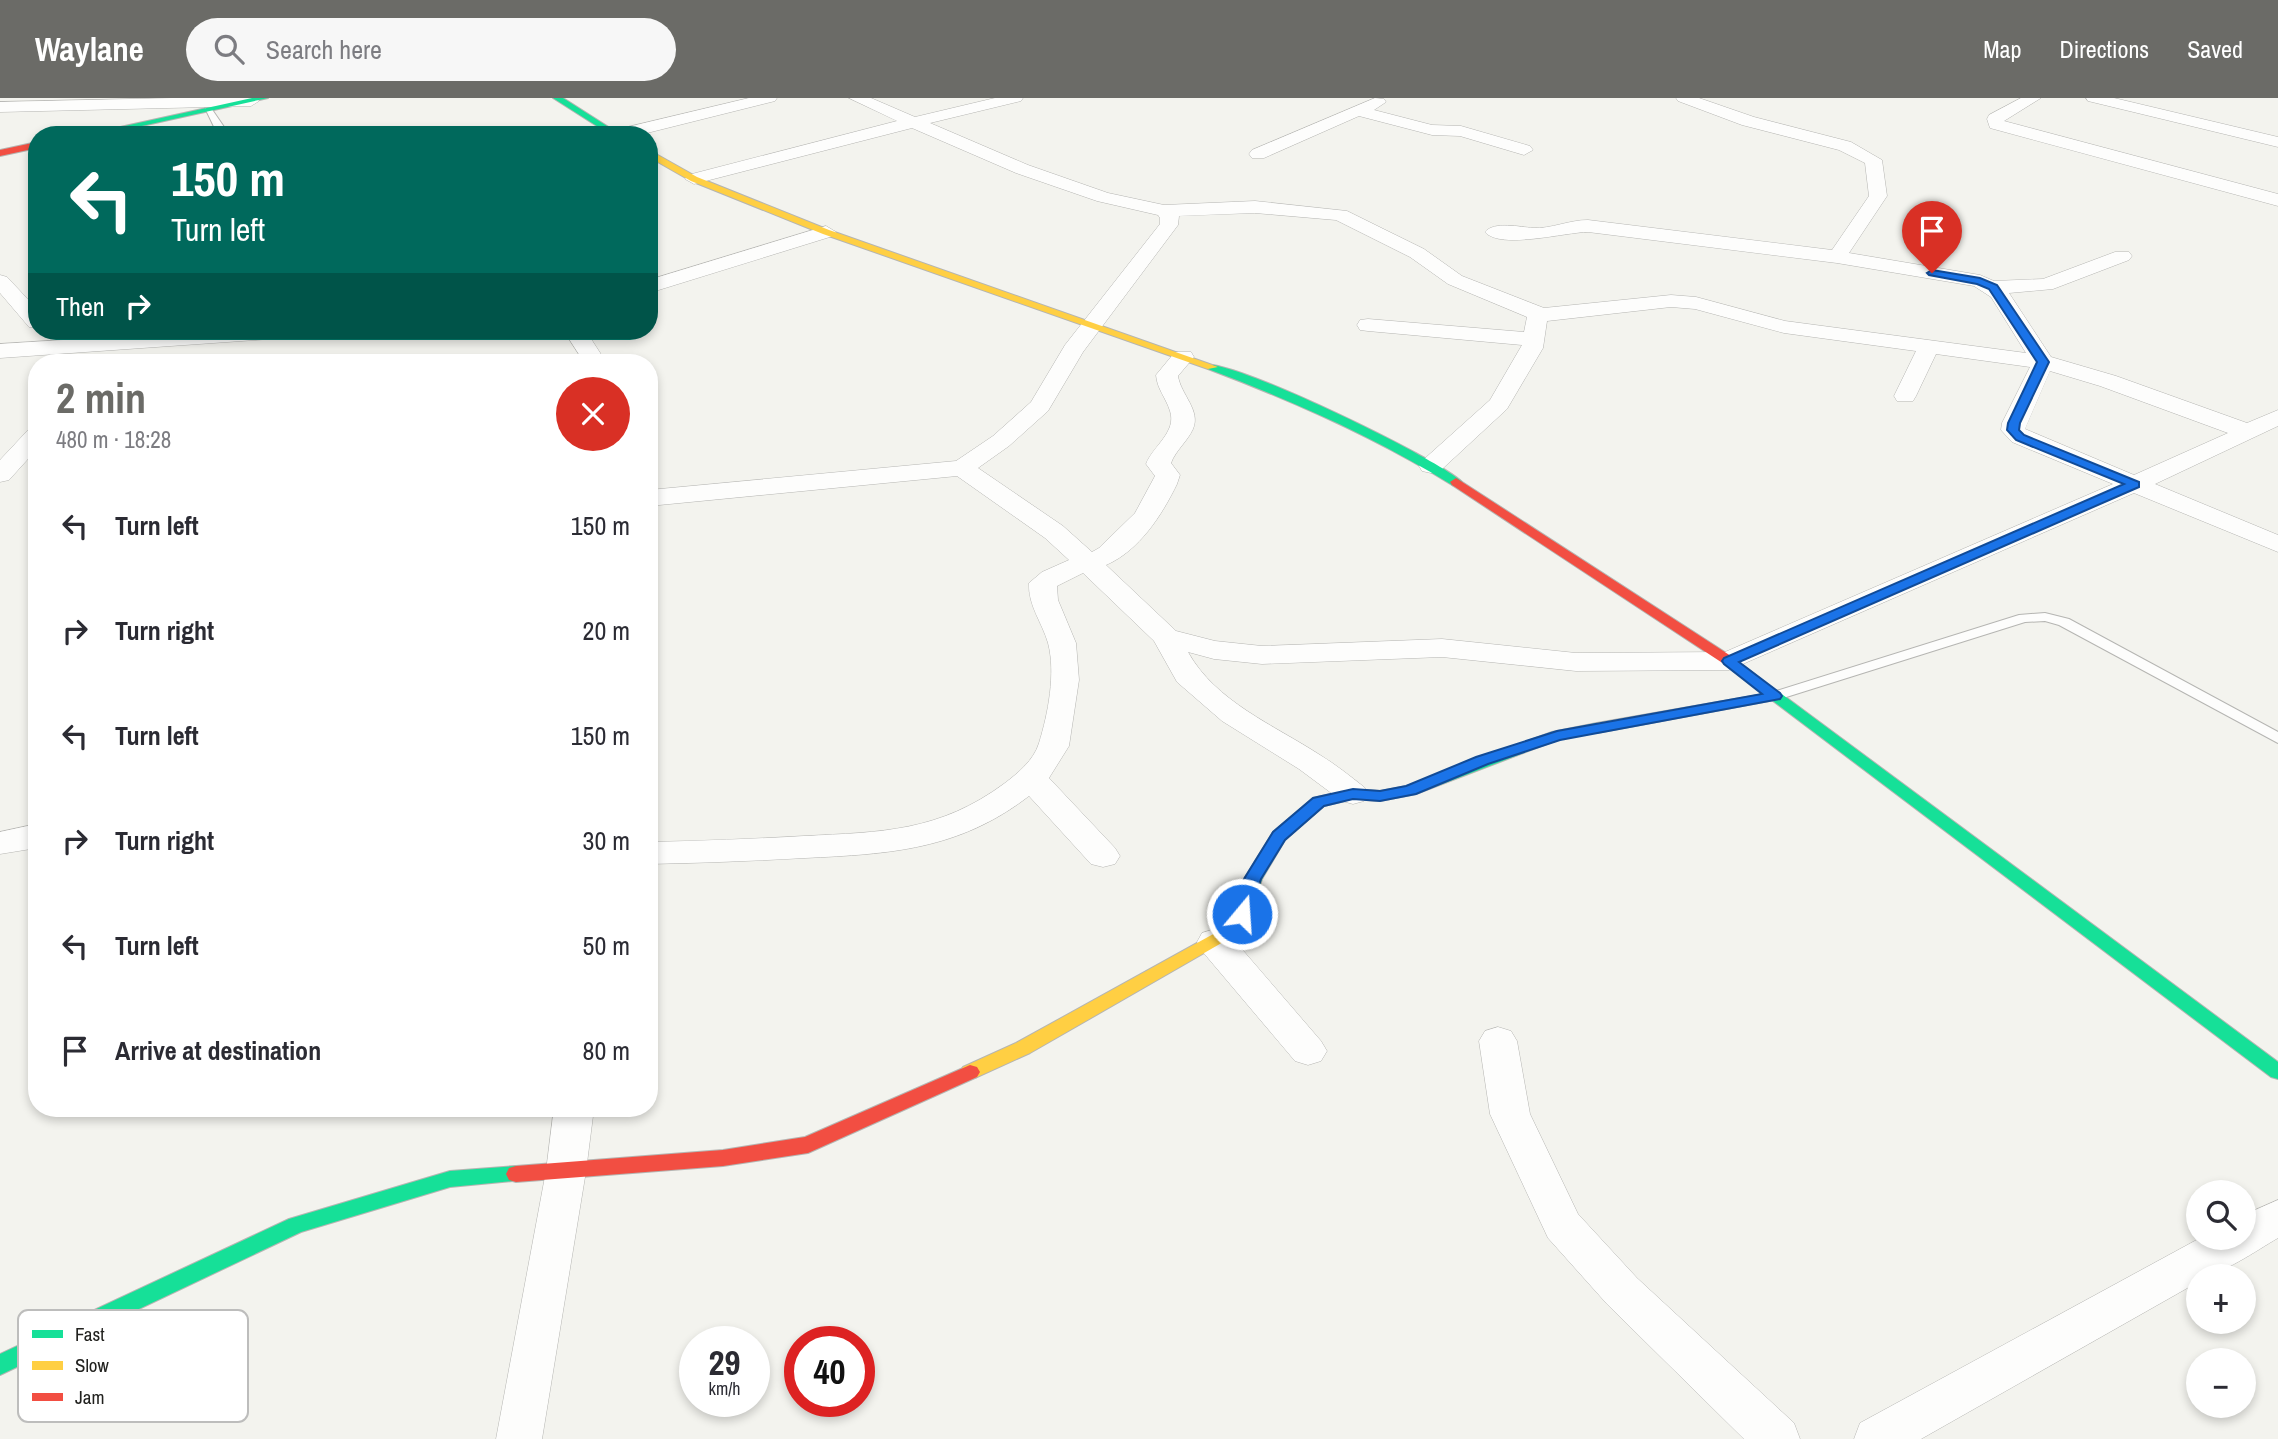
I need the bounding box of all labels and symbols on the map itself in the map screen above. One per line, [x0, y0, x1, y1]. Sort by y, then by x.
pin [1902, 201, 1962, 273]
position arrow [1205, 877, 1279, 951]
legend [18, 1310, 248, 1422]
text: Fast [75, 1321, 105, 1347]
speed limit sign: 40 [784, 1326, 875, 1417]
text: Slow [75, 1352, 110, 1378]
text: Jam [75, 1384, 104, 1410]

